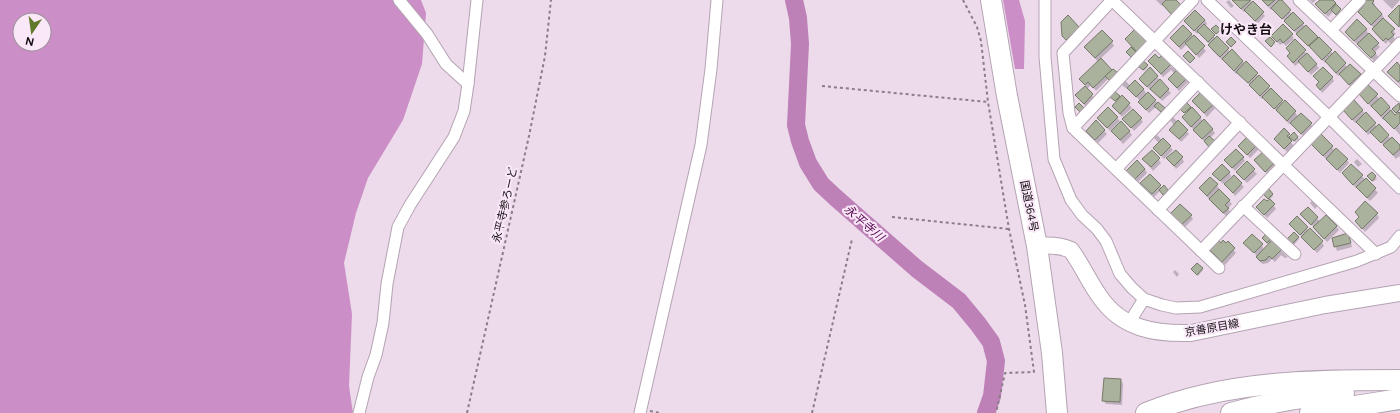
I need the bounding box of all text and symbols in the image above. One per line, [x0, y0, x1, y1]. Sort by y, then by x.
north arrow [12, 12, 52, 52]
district label: けやき台 [1220, 22, 1272, 37]
text: N [24, 34, 35, 49]
street label: 永平寺参ろーど [490, 166, 520, 244]
street label: 国道364号 [1018, 179, 1040, 233]
water label: 永平寺川 [841, 202, 888, 245]
street label: 京善原目線 [1184, 317, 1240, 339]

